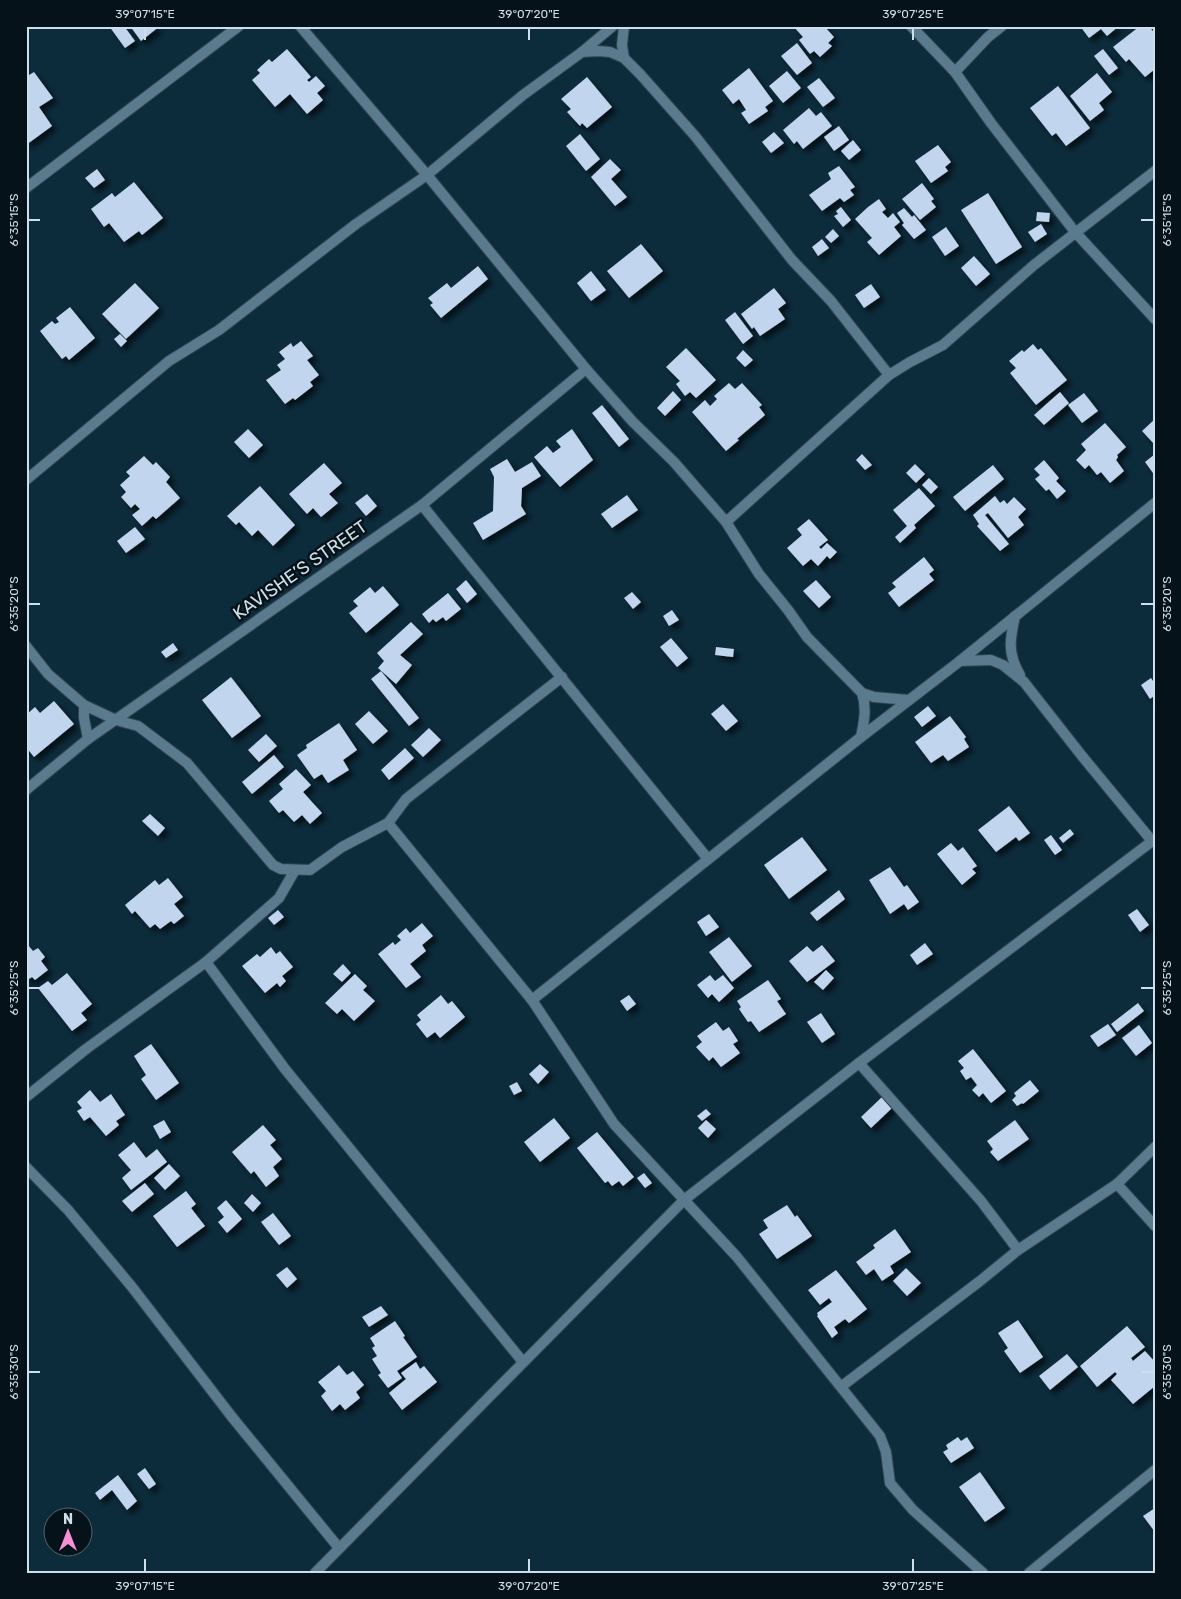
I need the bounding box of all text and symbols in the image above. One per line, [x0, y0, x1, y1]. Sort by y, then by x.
text: 39°07'15"E [115, 7, 175, 21]
text: 39°07'20"E [498, 7, 560, 21]
text: 39°07'25"E [882, 7, 944, 21]
text: 6°35'15"S [7, 193, 21, 247]
text: 6°35'15"S [1160, 193, 1174, 247]
street label: KAVISHE’S STREET [229, 515, 371, 625]
text: 6°35'20"S [7, 576, 21, 632]
text: 6°35'20"S [1160, 576, 1174, 632]
text: 6°35'25"S [7, 961, 21, 1015]
text: 6°35'25"S [1160, 961, 1174, 1015]
text: 6°35'30"S [7, 1344, 21, 1400]
text: 6°35'30"S [1160, 1344, 1174, 1400]
north arrow [42, 1506, 92, 1556]
text: N [63, 1511, 73, 1528]
text: 39°07'15"E [115, 1579, 175, 1593]
text: 39°07'20"E [498, 1579, 560, 1593]
text: 39°07'25"E [882, 1579, 944, 1593]

